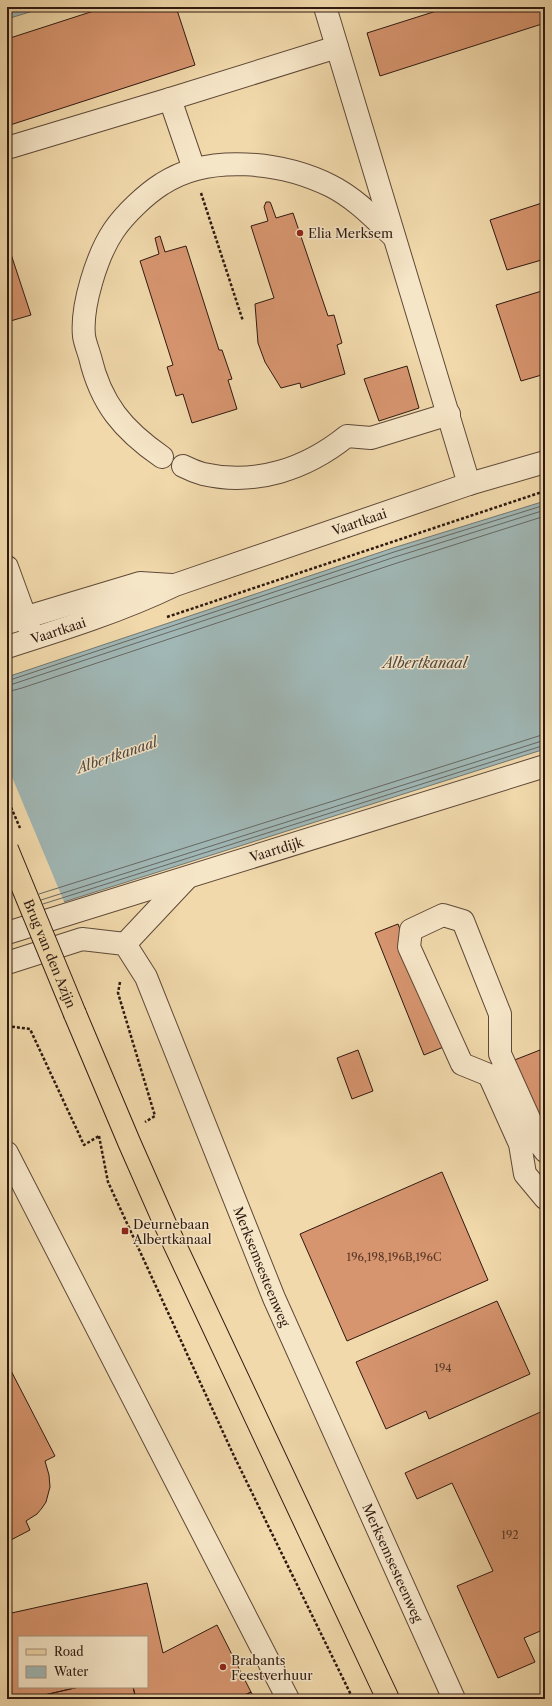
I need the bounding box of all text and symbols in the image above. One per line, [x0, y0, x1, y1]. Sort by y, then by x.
place label: Elia Merksem [308, 225, 393, 241]
marker: Elia Merksem [295, 228, 305, 238]
street label: Vaartkaai [329, 505, 389, 539]
street label: Vaartkaai [28, 614, 88, 647]
water label: Albertkanaal [381, 654, 469, 672]
water label: Albertkanaal [72, 732, 161, 778]
street label: Vaartdijk [247, 833, 305, 866]
street label: Brug van den Azijn [21, 897, 80, 1010]
street label: Merksemsesteenweg [230, 1204, 294, 1329]
place label: Deurnebaan Albertkanaal [132, 1216, 212, 1247]
marker: Deurnebaan Albertkanaal [120, 1226, 130, 1236]
house number: 196,198,196B,196C [347, 1250, 441, 1264]
house number: 194 [434, 1361, 452, 1375]
street label: Merksemsesteenweg [359, 1501, 426, 1625]
house number: 192 [501, 1528, 519, 1542]
legend [18, 1636, 148, 1688]
text: Road [54, 1644, 84, 1659]
place label: Brabants Feestverhuur [231, 1652, 313, 1683]
marker: Brabants Feestverhuur [218, 1662, 228, 1672]
text: Water [53, 1664, 88, 1679]

